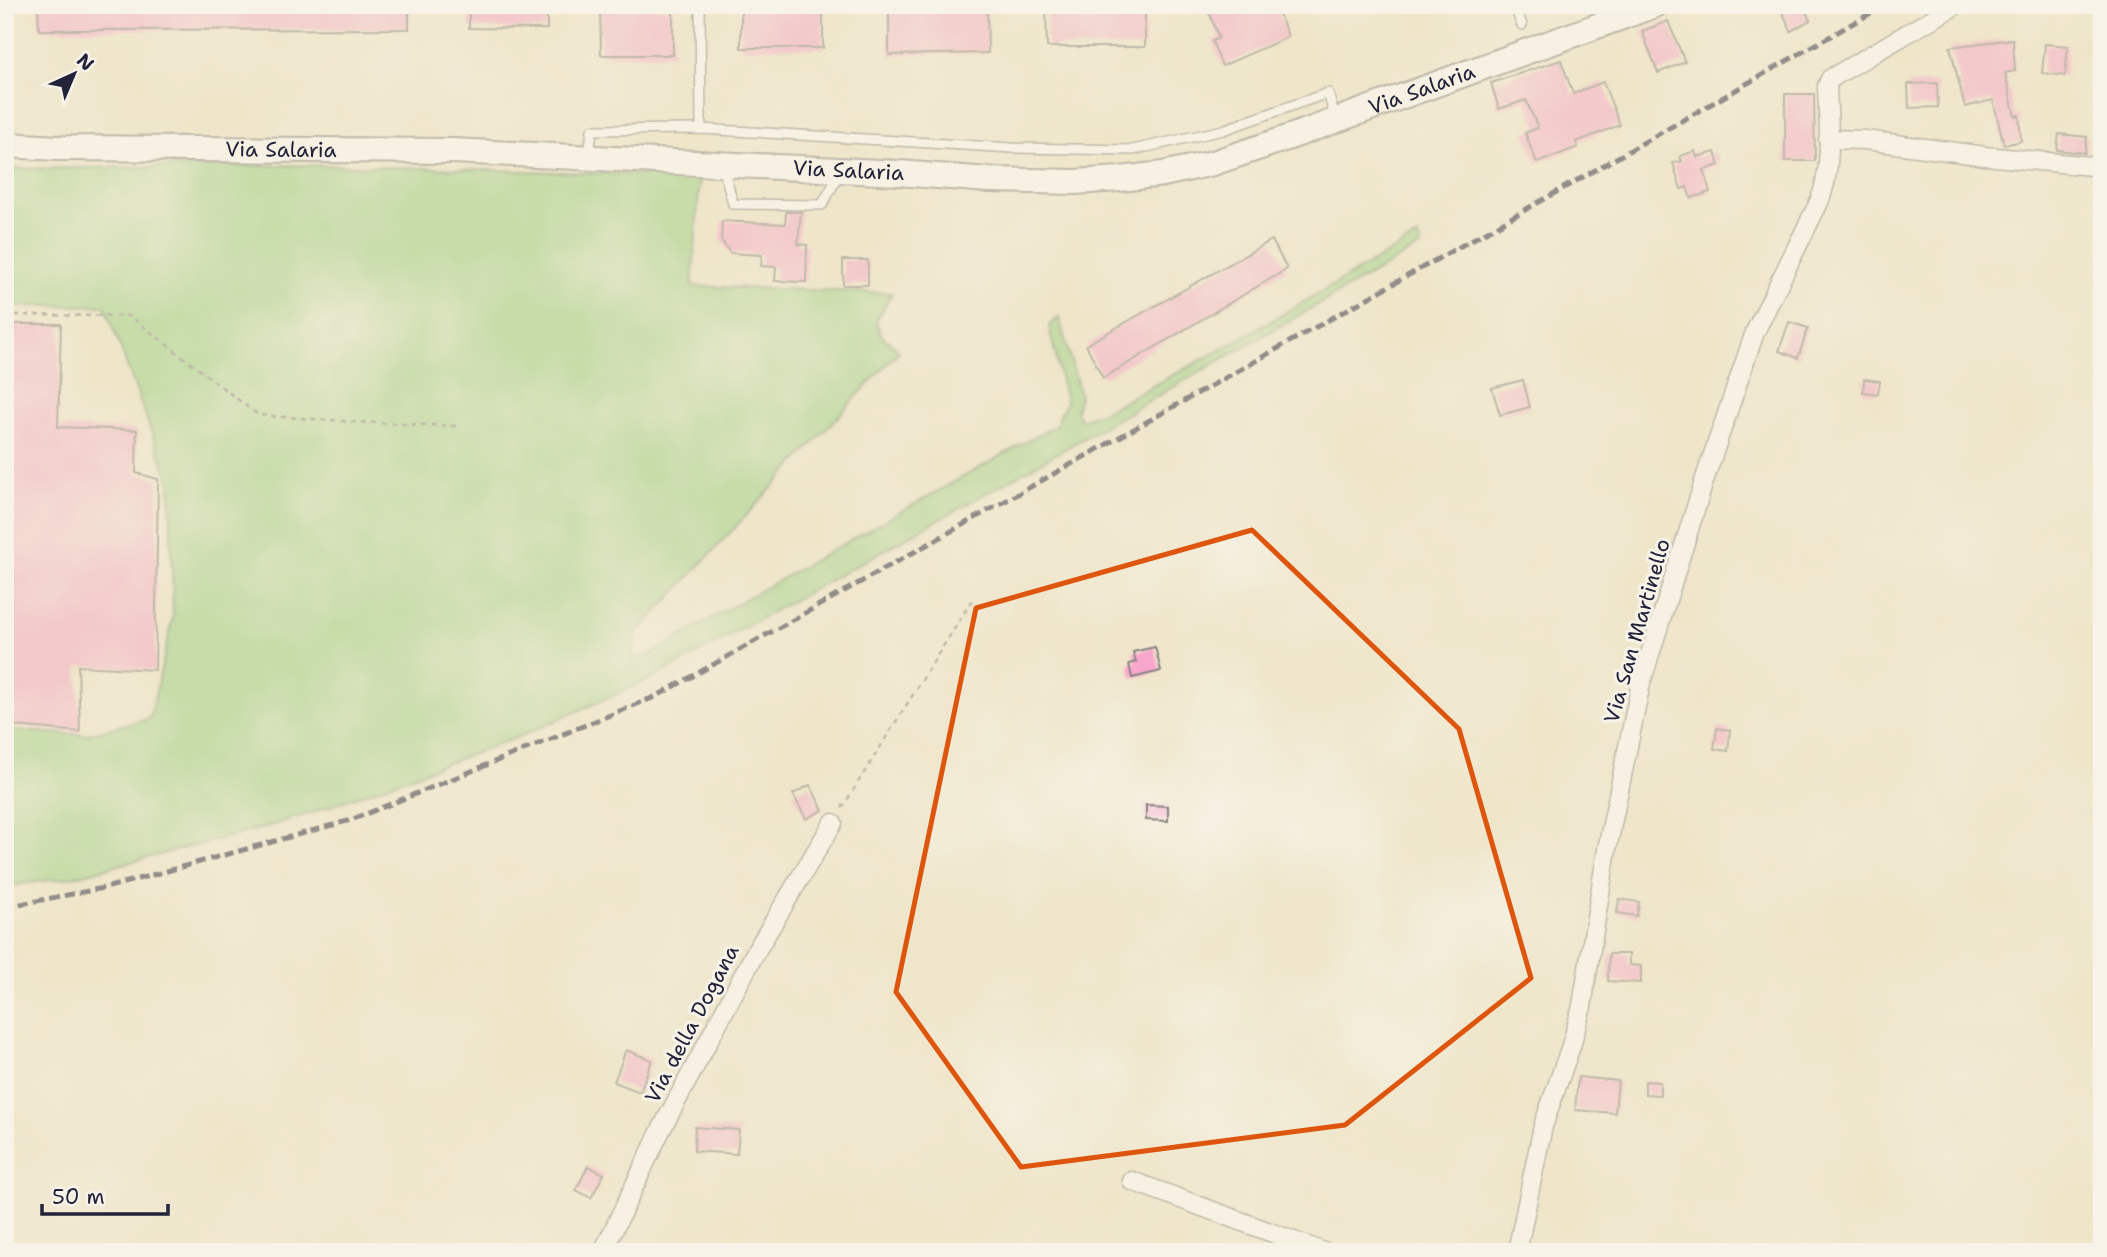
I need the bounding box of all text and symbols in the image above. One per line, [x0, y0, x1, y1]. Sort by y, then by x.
north arrow [38, 38, 108, 108]
text: N [71, 48, 100, 76]
street label: Via Salaria [1365, 57, 1479, 121]
street label: Via Salaria [225, 135, 337, 164]
street label: Via Salaria [792, 154, 905, 187]
street label: Via San Martinello [1597, 536, 1677, 726]
street label: Via della Dogana [638, 940, 746, 1108]
scale bar [42, 1173, 168, 1217]
text: 50 m [52, 1183, 105, 1211]

